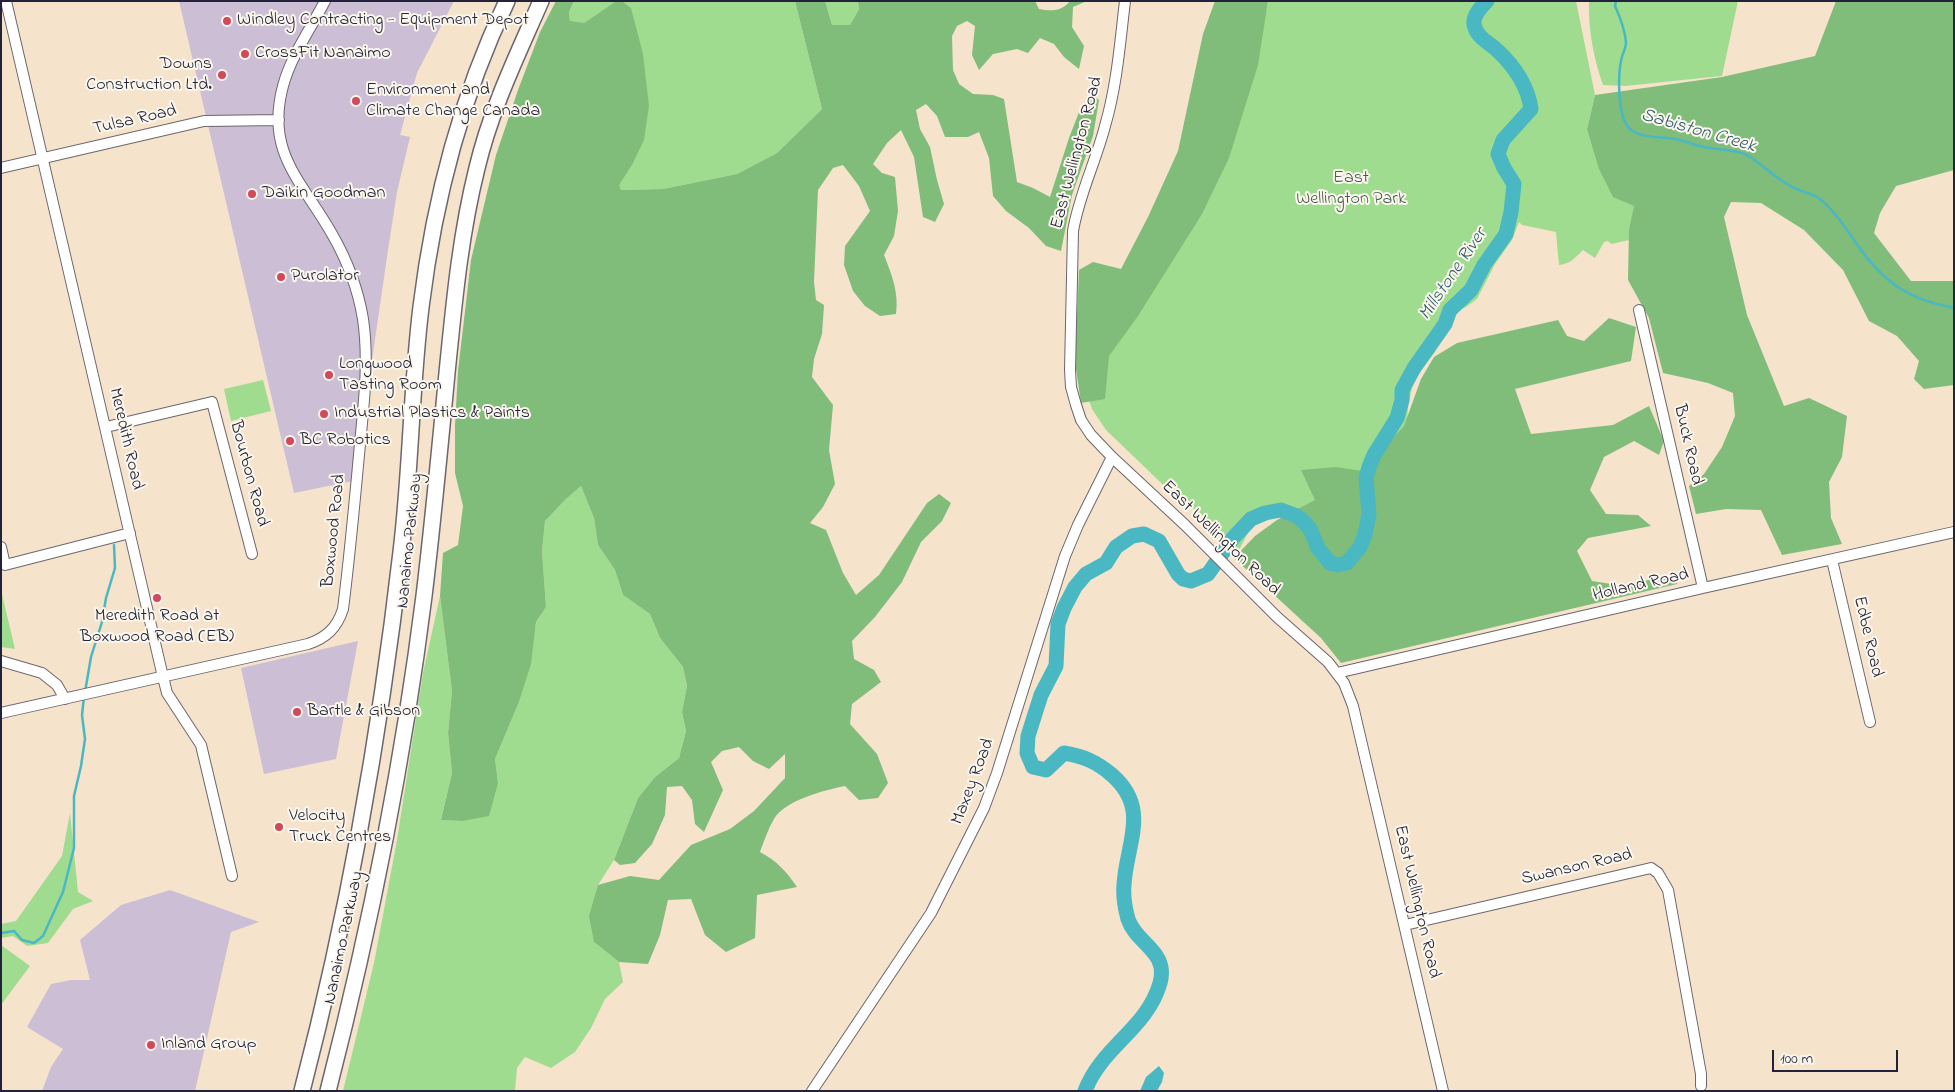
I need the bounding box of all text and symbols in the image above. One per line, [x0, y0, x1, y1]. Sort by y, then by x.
place label: Windley Contracting - Equipment Depot [237, 10, 529, 32]
marker: Windley Contracting - Equipment Depot [221, 15, 233, 27]
place label: CrossFit Nanaimo [255, 43, 391, 65]
marker: CrossFit Nanaimo [239, 48, 251, 60]
place label: Downs Construction Ltd. [86, 54, 212, 96]
marker: Downs Construction Ltd. [216, 69, 228, 81]
street label: East Wellington Road [1047, 75, 1109, 231]
place label: Environment and Climate Change Canada [366, 80, 540, 122]
marker: Environment and Climate Change Canada [350, 95, 362, 107]
street label: Tulsa Road [91, 101, 179, 141]
water label: Sabiston Creek [1638, 105, 1758, 159]
park label: East Wellington Park [1296, 168, 1406, 210]
place label: Daikin Goodman [262, 183, 385, 205]
marker: Daikin Goodman [246, 188, 258, 200]
water label: Millstone River [1415, 225, 1493, 325]
place label: Purolator [291, 266, 359, 288]
marker: Purolator [275, 271, 287, 283]
place label: Longwood Tasting Room [339, 354, 442, 396]
marker: Longwood Tasting Room [323, 369, 335, 381]
street label: Meredith Road [103, 386, 147, 492]
place label: Industrial Plastics & Paints [334, 403, 530, 425]
street label: Buck Road [1667, 403, 1707, 487]
marker: Industrial Plastics & Paints [318, 408, 330, 420]
street label: Bourbon Road [224, 419, 272, 529]
place label: BC Robotics [300, 430, 391, 452]
marker: BC Robotics [284, 435, 296, 447]
street label: Nanaimo Parkway [393, 472, 429, 610]
street label: Boxwood Road [318, 473, 352, 589]
street label: East Wellington Road [1156, 477, 1284, 601]
street label: Holland Road [1591, 564, 1691, 608]
marker: Meredith Road at Boxwood Road (EB) [151, 592, 163, 604]
street label: Edbe Road [1847, 595, 1887, 679]
place label: Meredith Road at Boxwood Road (EB) [80, 606, 234, 649]
place label: Bartle & Gibson [307, 701, 420, 723]
marker: Bartle & Gibson [291, 706, 303, 718]
street label: Maxey Road [948, 736, 1000, 828]
place label: Velocity Truck Centres [289, 806, 391, 849]
marker: Velocity Truck Centres [273, 821, 285, 833]
street label: East Wellington Road [1388, 823, 1444, 981]
street label: Swanson Road [1520, 845, 1634, 891]
street label: Nanaimo Parkway [320, 869, 370, 1007]
place label: Inland Group [161, 1034, 257, 1056]
marker: Inland Group [145, 1039, 157, 1051]
scale bar [1775, 1040, 1901, 1072]
text: 100 m [1780, 1048, 1813, 1070]

